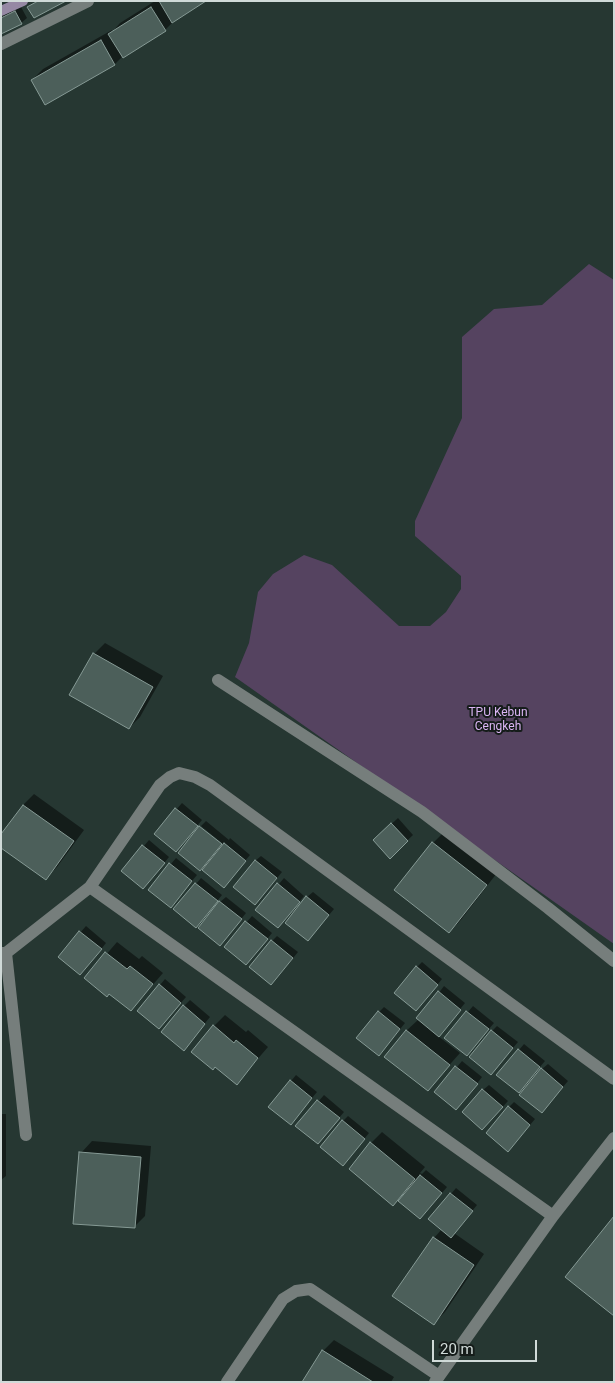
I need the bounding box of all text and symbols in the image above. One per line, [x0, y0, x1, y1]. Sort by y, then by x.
park label: TPU Kebun Cengkeh [468, 706, 528, 734]
scale bar [435, 1330, 540, 1362]
text: 20 m [440, 1340, 474, 1358]

